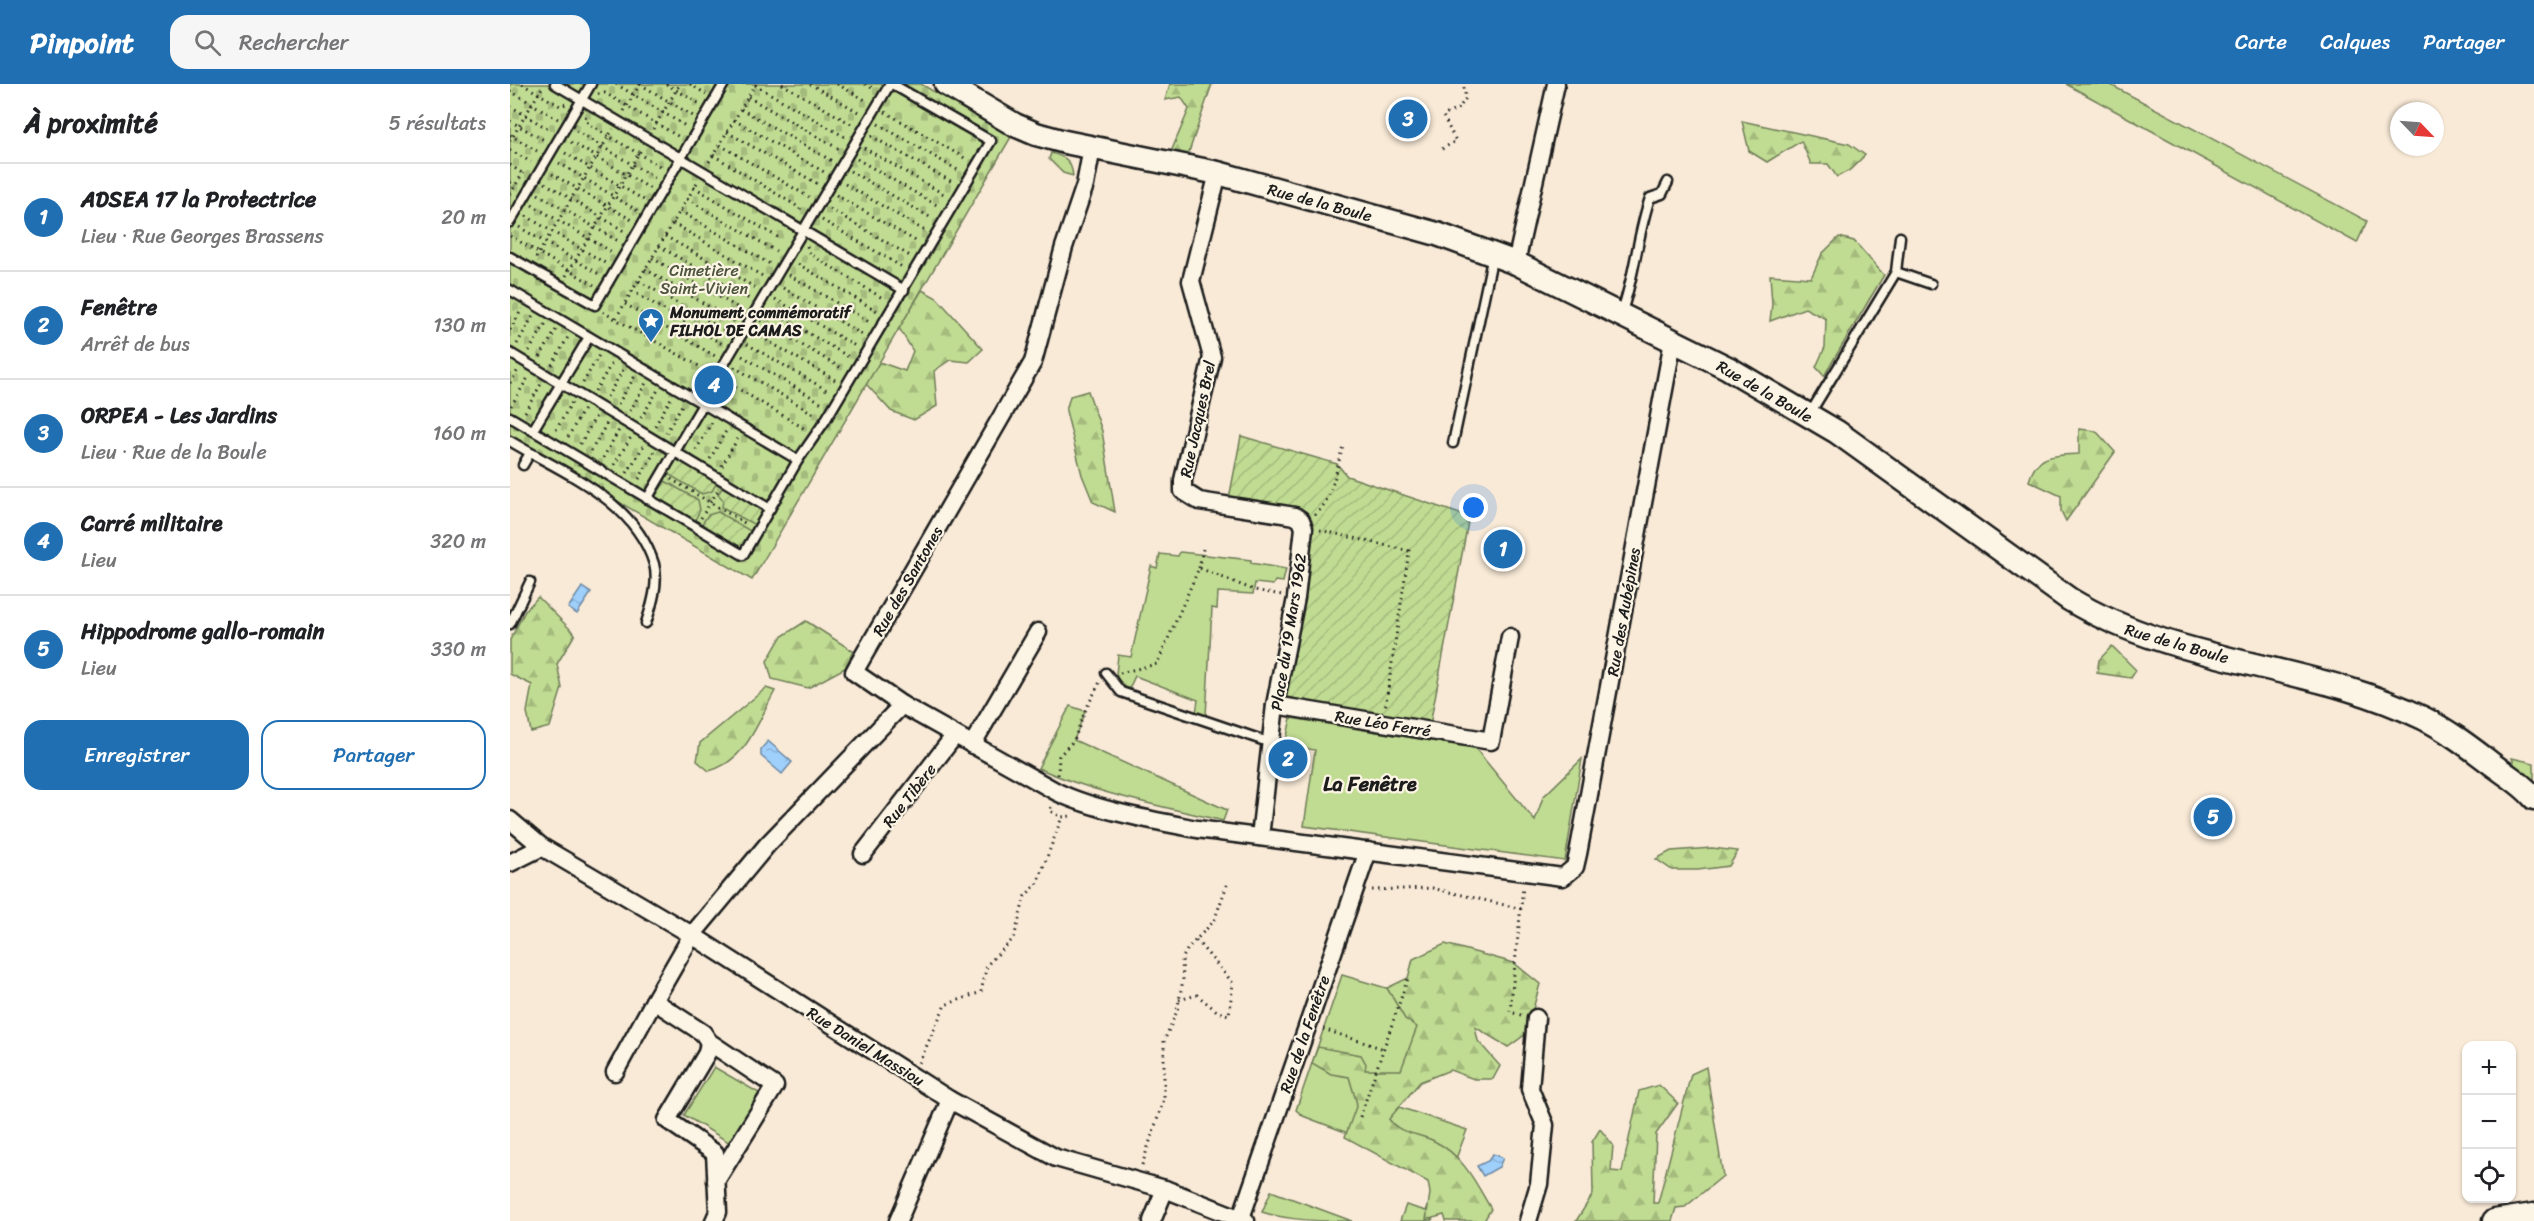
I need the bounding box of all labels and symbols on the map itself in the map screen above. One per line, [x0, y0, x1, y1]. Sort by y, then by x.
pin: 3 [1388, 96, 1428, 141]
north arrow [2390, 102, 2444, 156]
street label: Rue de la Boule [1264, 175, 1375, 230]
park label: Cimetière Saint-Vivien [660, 256, 748, 303]
place label: Monument commémoratif FILHOL DE CAMAS [669, 298, 853, 345]
place icon: Monument commémoratif FILHOL DE CAMAS [636, 306, 666, 344]
street label: Rue de la Boule [1711, 352, 1818, 431]
street label: Rue Jacques Brel [1171, 358, 1224, 480]
pin: 4 [694, 362, 734, 408]
your location [1459, 493, 1488, 522]
street label: Rue des Santones [864, 520, 951, 642]
pin: 1 [1484, 526, 1522, 572]
street label: Rue des Aubépines [1598, 545, 1649, 679]
street label: Place du 19 Mars 1962 [1262, 551, 1315, 713]
street label: Rue de la Boule [2121, 615, 2232, 672]
street label: Rue Léo Ferré [1333, 702, 1433, 745]
pin: 2 [1268, 736, 1308, 782]
street label: Rue Tibère [875, 757, 944, 834]
district label: La Fenêtre [1323, 767, 1417, 802]
pin: 5 [2194, 794, 2232, 840]
street label: Rue de la Fenêtre [1271, 971, 1338, 1097]
street label: Rue Daniel Massiou [801, 999, 931, 1095]

